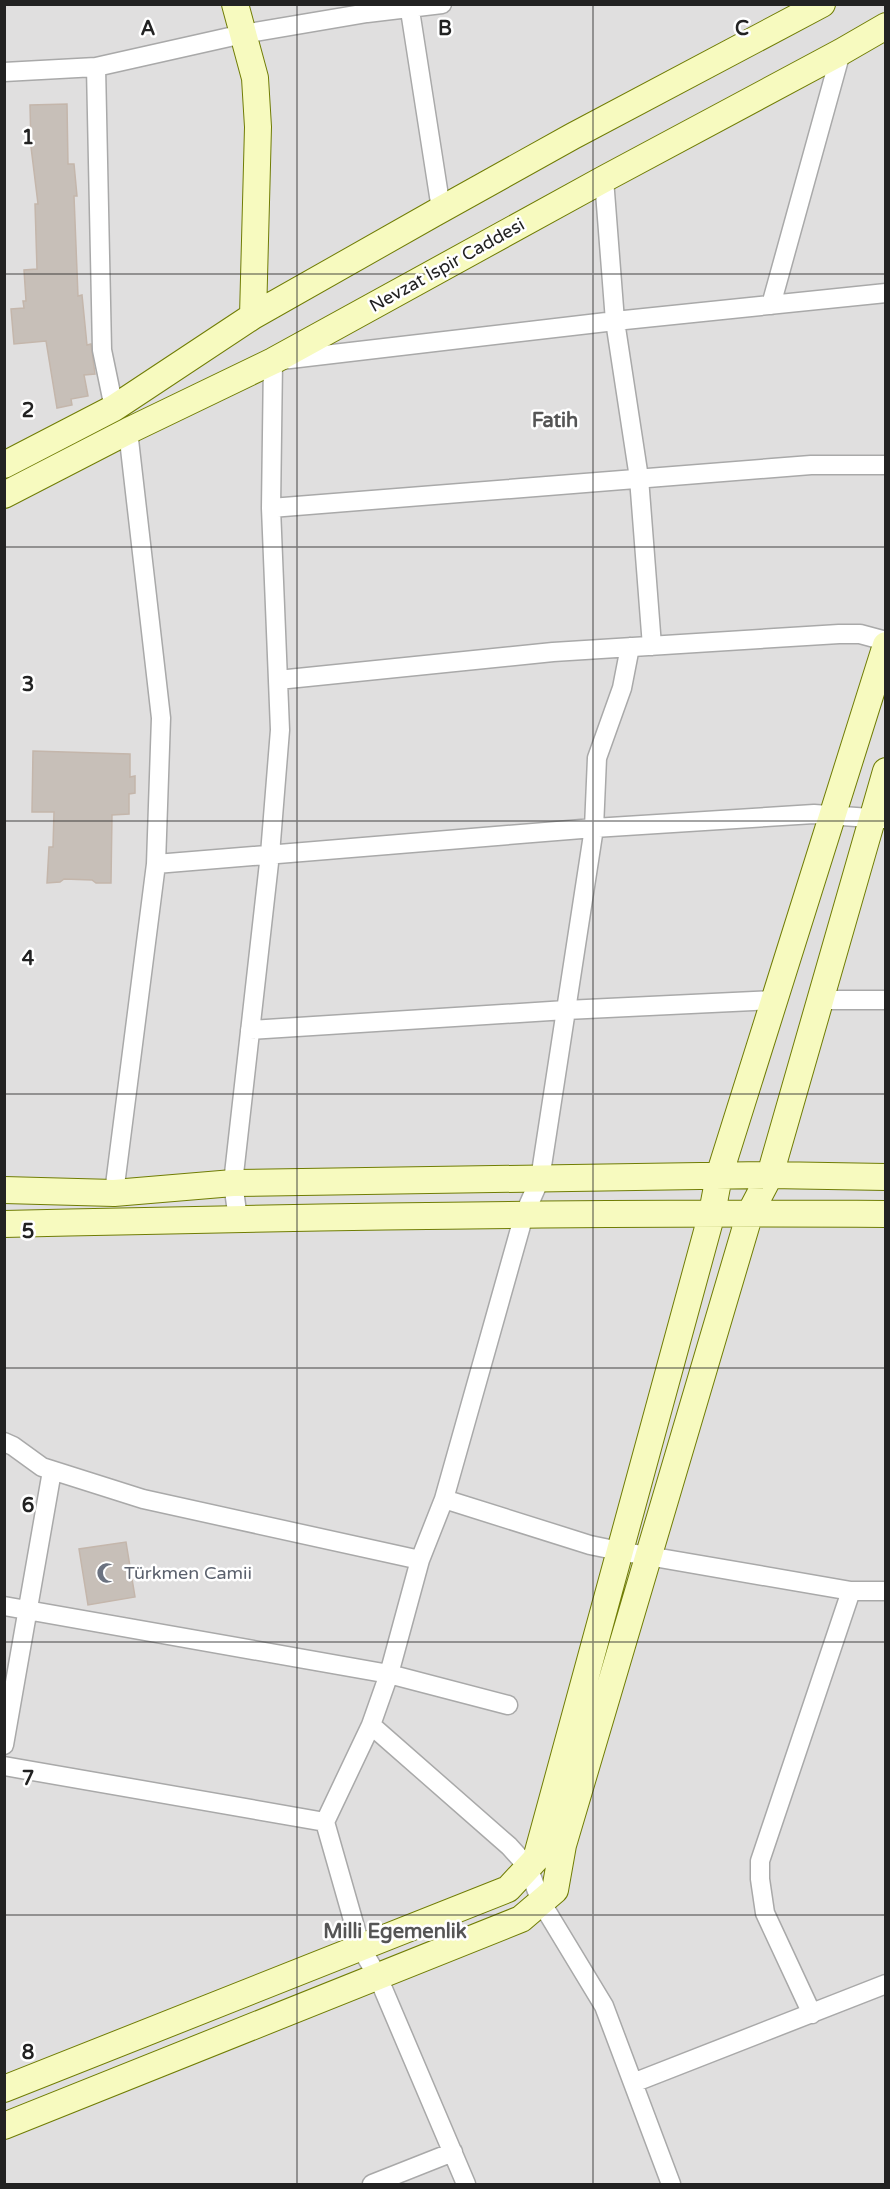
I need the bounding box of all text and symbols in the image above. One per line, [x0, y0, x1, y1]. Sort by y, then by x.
text: A [141, 17, 156, 41]
text: B [438, 17, 452, 41]
text: C [735, 17, 749, 41]
text: 1 [22, 126, 34, 150]
street label: Nevzat İspir Caddesi [366, 213, 528, 317]
text: 2 [22, 399, 34, 423]
district label: Fatih [532, 409, 578, 433]
text: 3 [22, 673, 34, 697]
text: 4 [22, 947, 35, 971]
text: 5 [22, 1220, 34, 1244]
text: 6 [22, 1494, 34, 1518]
mosque icon: Türkmen Camii [95, 1561, 119, 1585]
place label: Türkmen Camii [124, 1562, 252, 1584]
text: 7 [22, 1767, 34, 1791]
district label: Milli Egemenlik [323, 1920, 467, 1944]
text: 8 [22, 2041, 34, 2065]

